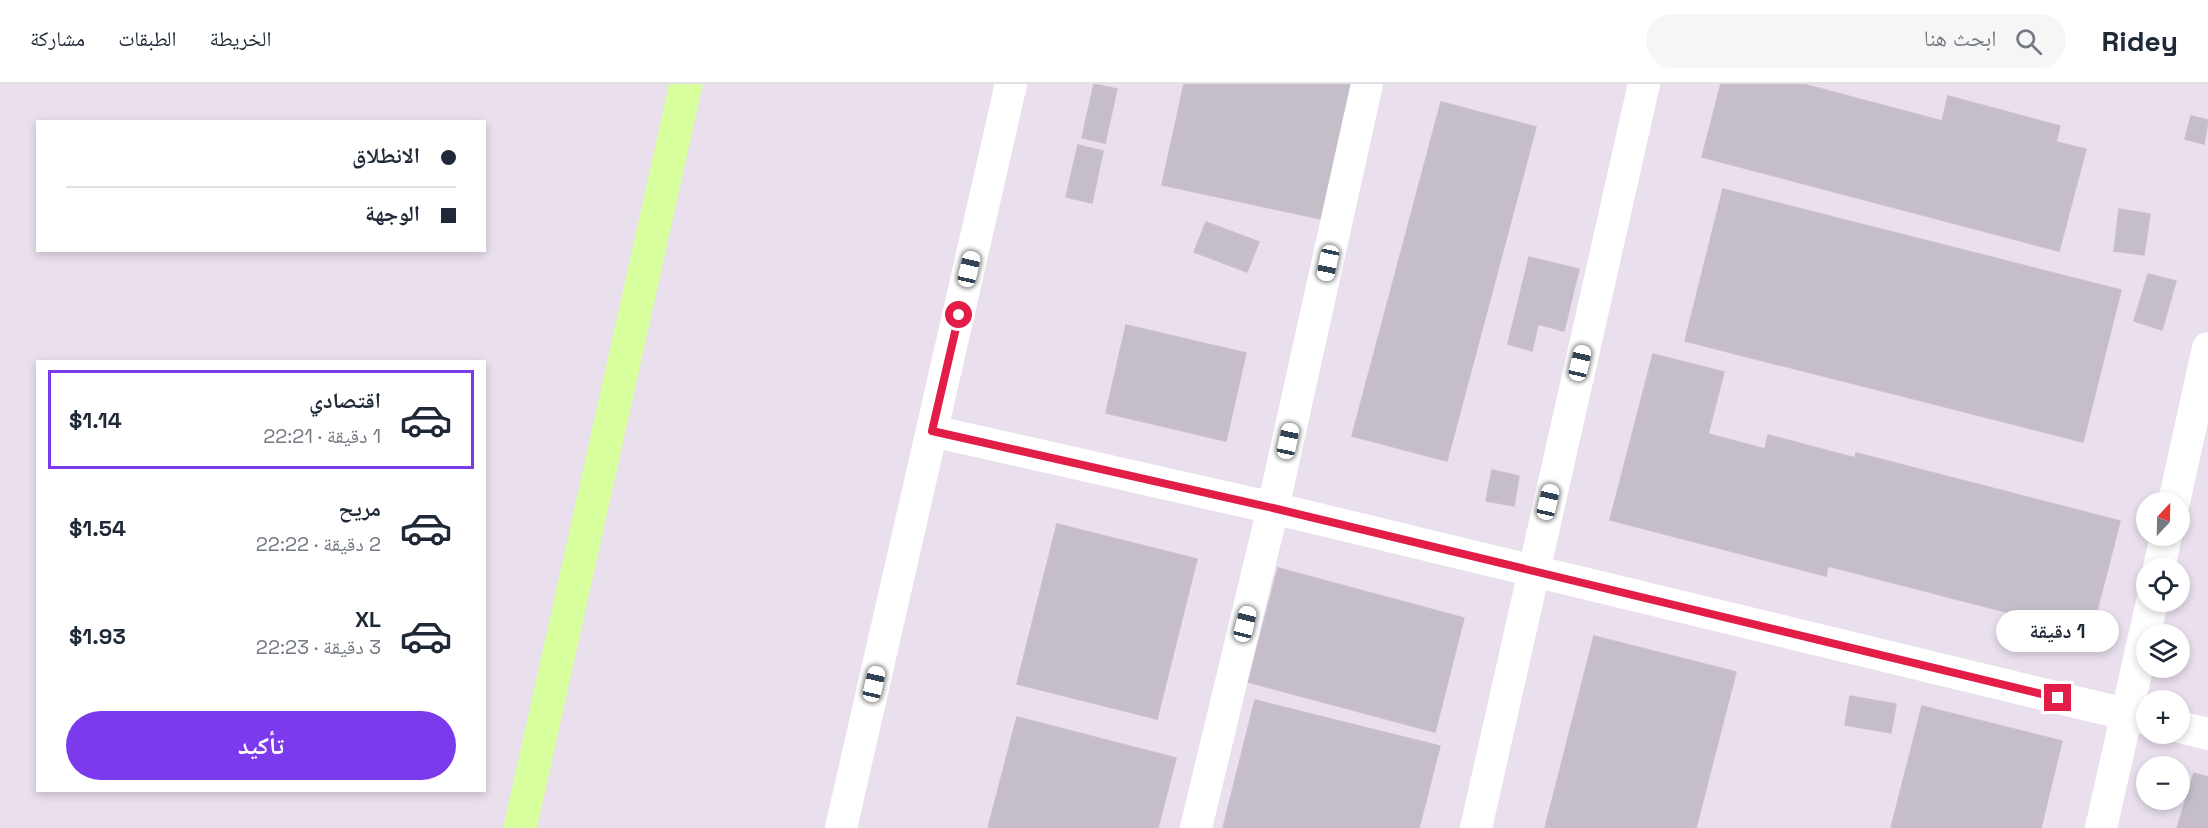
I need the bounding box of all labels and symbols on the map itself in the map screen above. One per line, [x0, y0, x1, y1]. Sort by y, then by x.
car [1315, 244, 1341, 282]
car [956, 249, 982, 289]
route start [945, 301, 972, 328]
car [1567, 343, 1593, 383]
car [1275, 422, 1301, 460]
car [1535, 482, 1561, 522]
north arrow [2136, 492, 2190, 546]
car [1232, 604, 1258, 644]
callout: 1 دقيقة [1996, 611, 2120, 653]
car [861, 664, 887, 704]
route end [2044, 684, 2071, 711]

